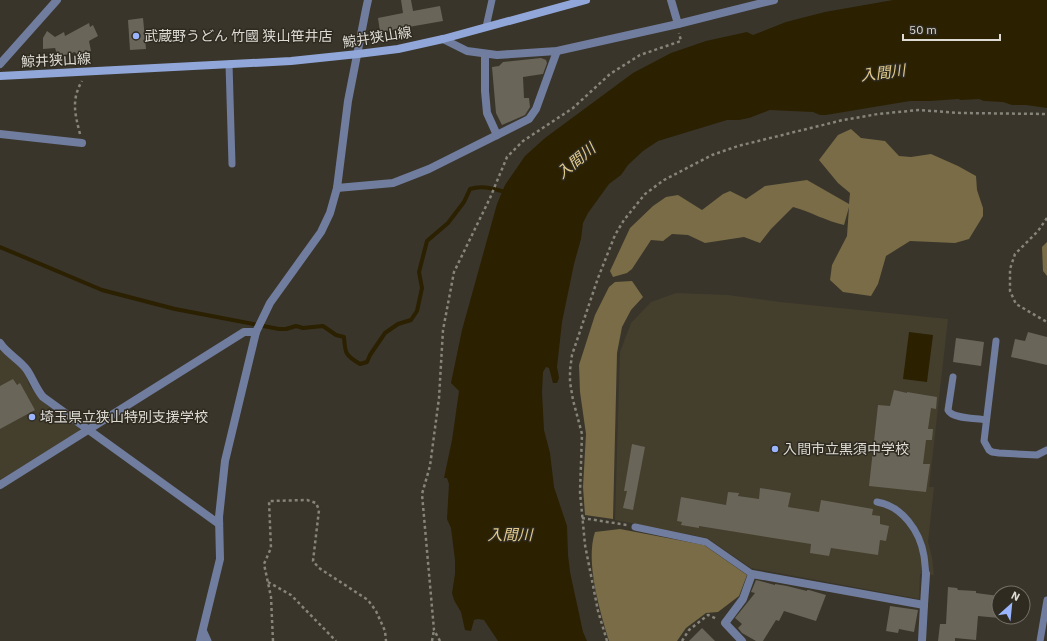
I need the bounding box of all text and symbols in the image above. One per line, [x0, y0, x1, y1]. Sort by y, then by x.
scale bar [903, 16, 1000, 42]
text: 50 m [909, 22, 937, 37]
street label: 鯨井狭山線 [341, 23, 413, 51]
place label: 武蔵野うどん 竹國 狭山笹井店 [144, 27, 333, 45]
marker: 武蔵野うどん 竹國 狭山笹井店 [131, 31, 141, 41]
street label: 鯨井狭山線 [21, 49, 91, 71]
water label: 入間川 [859, 60, 908, 85]
water label: 入間川 [552, 138, 601, 182]
place label: 埼玉県立狭山特別支援学校 [40, 408, 208, 426]
marker: 埼玉県立狭山特別支援学校 [27, 412, 37, 422]
place label: 入間市立黒須中学校 [783, 440, 909, 458]
marker: 入間市立黒須中学校 [770, 444, 780, 454]
water label: 入間川 [487, 525, 534, 544]
north arrow [991, 585, 1031, 625]
text: N [1009, 588, 1022, 604]

